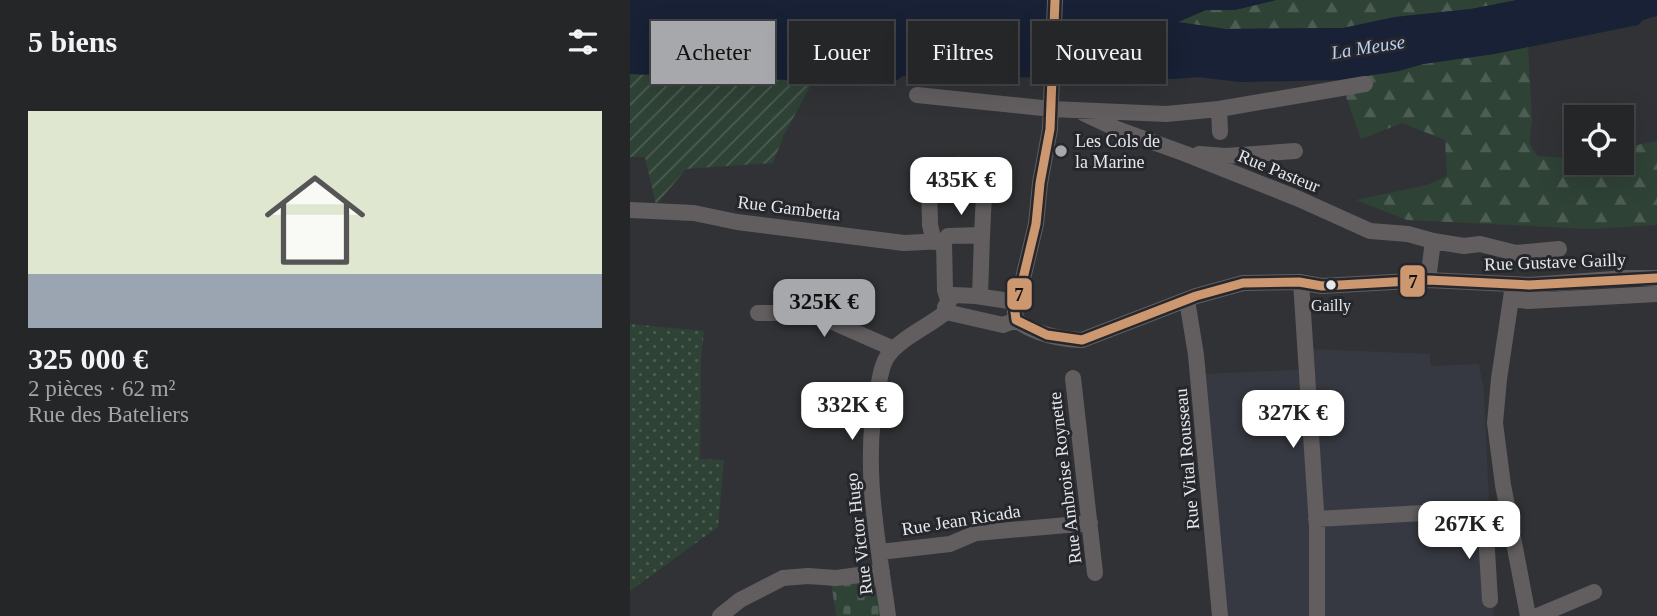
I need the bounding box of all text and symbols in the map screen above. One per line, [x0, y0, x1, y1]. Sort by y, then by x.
chip: Acheter [651, 21, 775, 84]
chip: Louer [789, 21, 894, 84]
chip: Filtres [908, 21, 1018, 84]
chip: Nouveau [1032, 21, 1166, 84]
icon: filters [564, 23, 602, 61]
text: 5 biens [28, 25, 117, 58]
water label: La Meuse [1329, 31, 1406, 63]
map controls [1564, 105, 1634, 175]
button: locate [1564, 105, 1634, 175]
place label: Les Cols de la Marine [1075, 131, 1160, 172]
marker: Les Cols de la Marine [1053, 143, 1069, 159]
street label: Rue Pasteur [1235, 146, 1323, 196]
icon: home [252, 157, 378, 283]
pin: 435K € [904, 158, 1018, 217]
text: 435K € [926, 167, 996, 192]
street label: Rue Gambetta [736, 192, 842, 224]
street label: Rue Gustave Gailly [1484, 250, 1626, 274]
line badge: 7 [1399, 264, 1426, 298]
text: 7 [1408, 271, 1418, 292]
line badge: 7 [1006, 277, 1033, 311]
marker: Gailly [1324, 278, 1338, 292]
pin: 325K € [767, 280, 881, 339]
text: 7 [1014, 284, 1024, 305]
text: 325K € [789, 289, 859, 314]
place label: Gailly [1311, 297, 1351, 315]
text: 325 000 € [28, 342, 148, 375]
text: 2 pièces · 62 m² [28, 376, 175, 401]
pin: 332K € [795, 382, 909, 442]
street label: Rue Vital Rousseau [1171, 388, 1203, 530]
street label: Rue Ambroise Roynette [1045, 391, 1085, 565]
pin: 327K € [1236, 391, 1350, 450]
text: 332K € [817, 392, 887, 417]
text: 327K € [1258, 400, 1328, 425]
text: Rue des Bateliers [28, 402, 189, 427]
street label: Rue Victor Hugo [842, 472, 876, 596]
street label: Rue Jean Ricada [900, 501, 1022, 539]
pin: 267K € [1412, 502, 1526, 561]
text: 267K € [1434, 511, 1504, 536]

